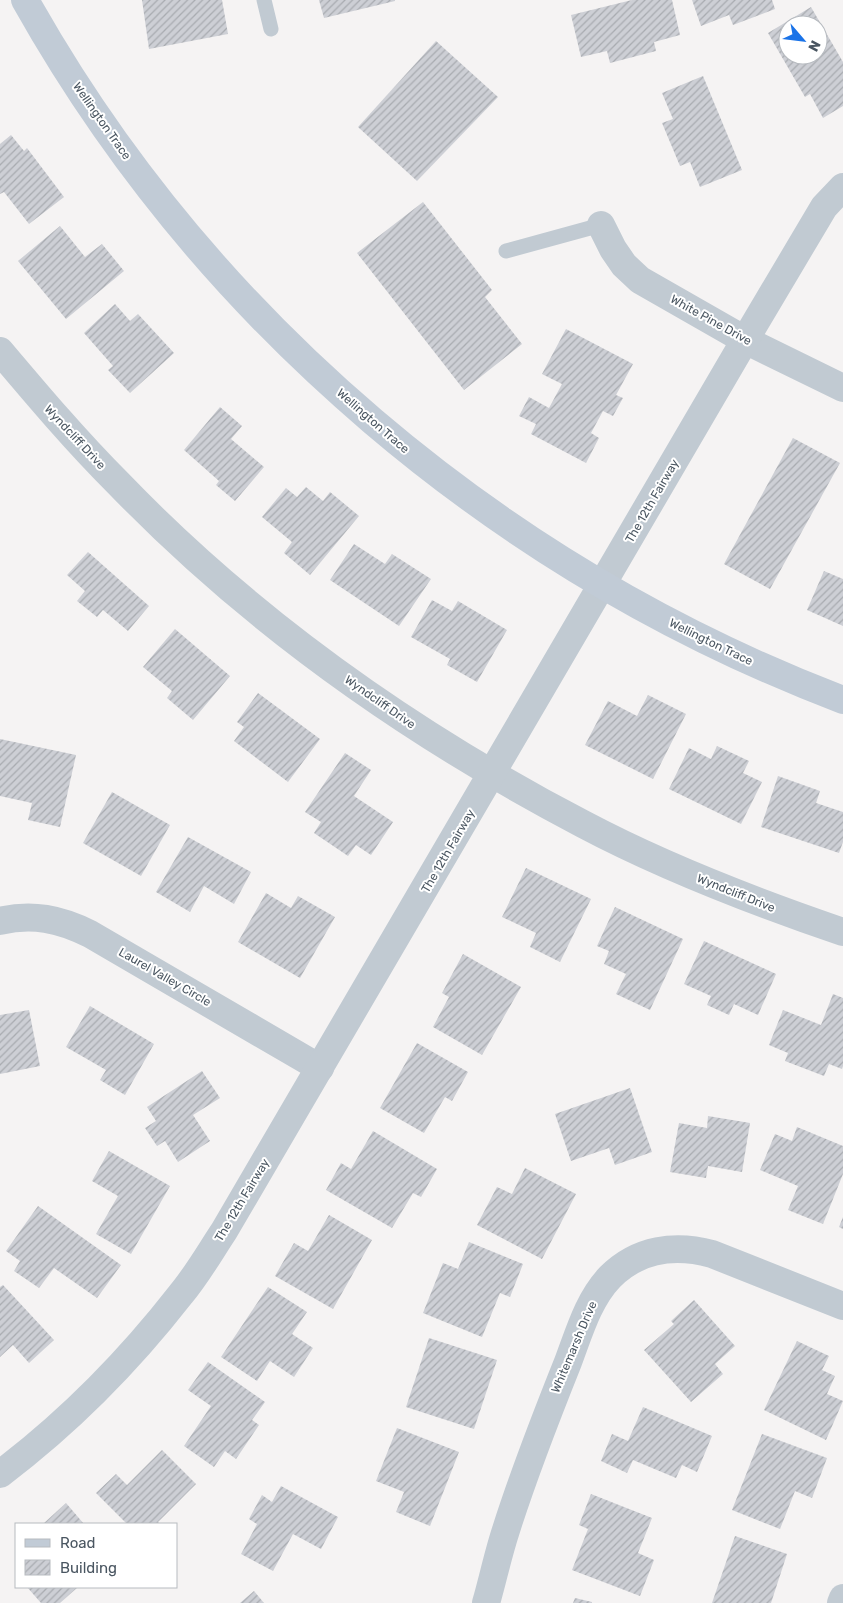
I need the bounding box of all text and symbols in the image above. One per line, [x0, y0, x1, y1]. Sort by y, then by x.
north arrow [778, 15, 828, 65]
text: N [804, 37, 824, 54]
street label: Wellington Trace [70, 80, 134, 163]
street label: White Pine Drive [668, 292, 754, 348]
street label: Wellington Trace [334, 386, 412, 456]
street label: Wyndcliff Drive [42, 402, 109, 472]
street label: The 12th Fairway [622, 456, 682, 545]
street label: Wellington Trace [667, 616, 755, 668]
street label: Wyndcliff Drive [342, 672, 418, 732]
street label: The 12th Fairway [418, 806, 478, 895]
street label: Wyndcliff Drive [695, 871, 777, 915]
street label: Laurel Valley Circle [116, 945, 214, 1009]
street label: The 12th Fairway [212, 1156, 272, 1244]
street label: Whitemarsh Drive [548, 1299, 600, 1395]
legend [15, 1523, 178, 1588]
text: Road [60, 1534, 96, 1552]
text: Building [60, 1559, 117, 1577]

